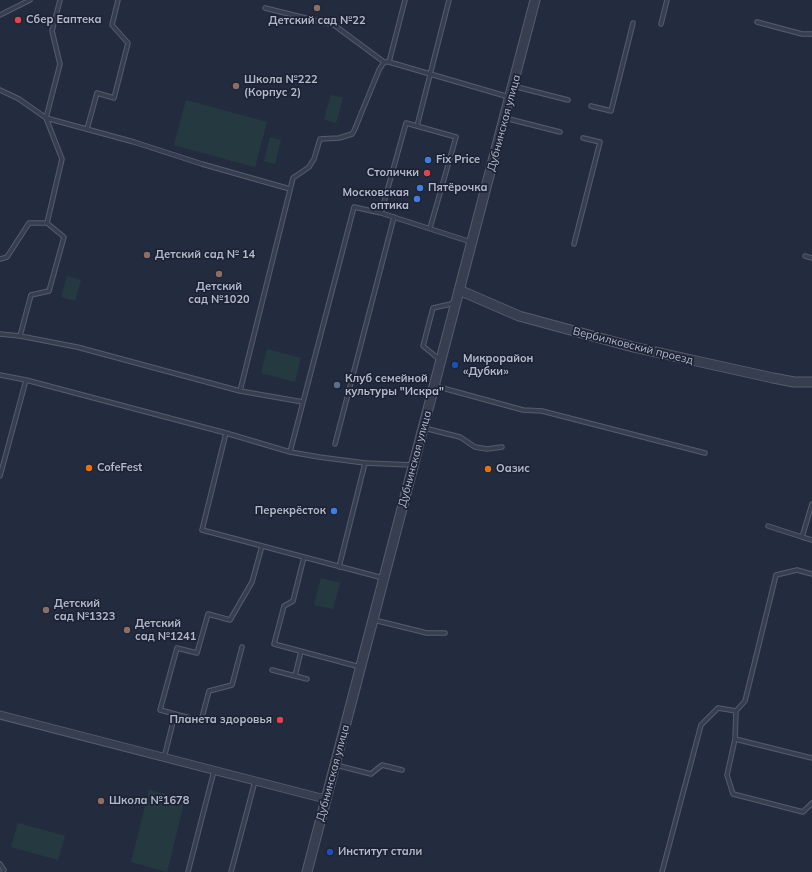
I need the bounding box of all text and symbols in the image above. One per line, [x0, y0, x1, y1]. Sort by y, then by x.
marker: Детский сад №22 [312, 3, 322, 13]
place label: Сбер Еаптека [26, 13, 101, 27]
place label: Детский сад №22 [268, 14, 366, 28]
marker: Сбер Еаптека [13, 15, 23, 25]
place label: Школа №222 (Корпус 2) [244, 73, 318, 99]
street label: Дубнинская улица [485, 73, 523, 173]
marker: Школа №222 (Корпус 2) [231, 81, 241, 91]
place label: Fix Price [436, 153, 480, 167]
marker: Fix Price [423, 155, 433, 165]
place label: Столички [367, 166, 419, 180]
marker: Столички [422, 168, 432, 178]
place label: Пятёрочка [428, 181, 488, 195]
marker: Пятёрочка [415, 183, 425, 193]
place label: Московская оптика [343, 186, 409, 212]
marker: Московская оптика [412, 194, 422, 204]
place label: Детский сад № 14 [155, 248, 255, 262]
marker: Детский сад № 14 [142, 250, 152, 260]
marker: Детский сад №1020 [214, 269, 224, 279]
place label: Детский сад №1020 [188, 280, 250, 306]
street label: Вербилковский проезд [571, 325, 695, 367]
place label: Микрорайон «Дубки» [463, 352, 533, 378]
marker: Микрорайон «Дубки» [450, 360, 460, 370]
place label: Клуб семейной культуры "Искра" [345, 372, 444, 398]
marker: Клуб семейной культуры "Искра" [332, 380, 342, 390]
street label: Дубнинская улица [396, 409, 434, 509]
place label: CofeFest [97, 461, 142, 475]
place label: Оазис [496, 462, 530, 476]
marker: CofeFest [84, 463, 94, 473]
marker: Оазис [483, 464, 493, 474]
place label: Перекрёсток [255, 504, 326, 518]
marker: Перекрёсток [329, 506, 339, 516]
place label: Детский сад №1323 [54, 597, 115, 623]
marker: Детский сад №1323 [41, 605, 51, 615]
place label: Детский сад №1241 [135, 617, 196, 643]
marker: Детский сад №1241 [122, 625, 132, 635]
place label: Планета здоровья [169, 713, 272, 727]
marker: Планета здоровья [275, 715, 285, 725]
street label: Дубнинская улица [314, 723, 352, 823]
place label: Школа №1678 [109, 794, 189, 808]
marker: Школа №1678 [96, 796, 106, 806]
place label: Институт стали [338, 845, 422, 859]
marker: Институт стали [325, 847, 335, 857]

